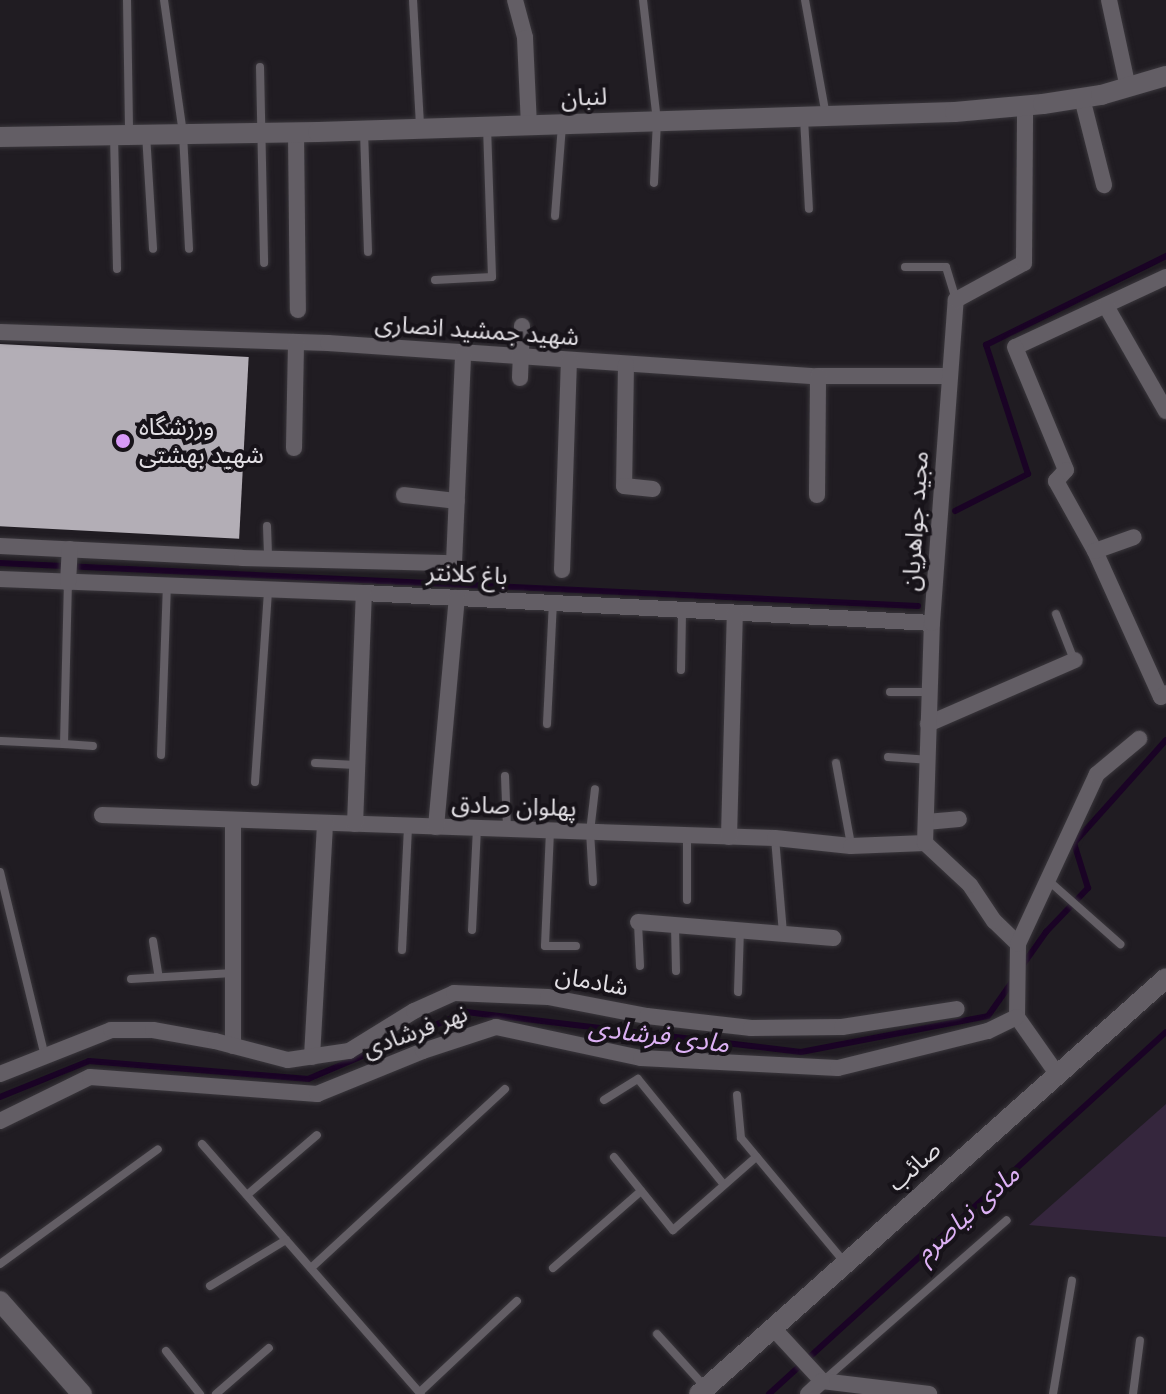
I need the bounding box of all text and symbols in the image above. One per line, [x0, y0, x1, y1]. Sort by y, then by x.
street label: لنبان [560, 82, 608, 112]
street label: شهید جمشید انصاری [374, 308, 580, 352]
place label: ورزشگاه شهید بهشتی [139, 413, 264, 469]
marker: ورزشگاه شهید بهشتی [114, 432, 132, 450]
street label: مجید جواهریان [896, 450, 934, 592]
street label: باغ کلانتر [426, 557, 508, 591]
street label: پهلوان صادق [451, 789, 577, 823]
street label: شادمان [553, 960, 631, 1002]
street label: نهر فرشادی [359, 999, 471, 1063]
water label: مادی فرشادی [587, 1011, 731, 1059]
street label: صائب [882, 1135, 946, 1197]
water label: مادی نیاصرم [908, 1158, 1026, 1268]

